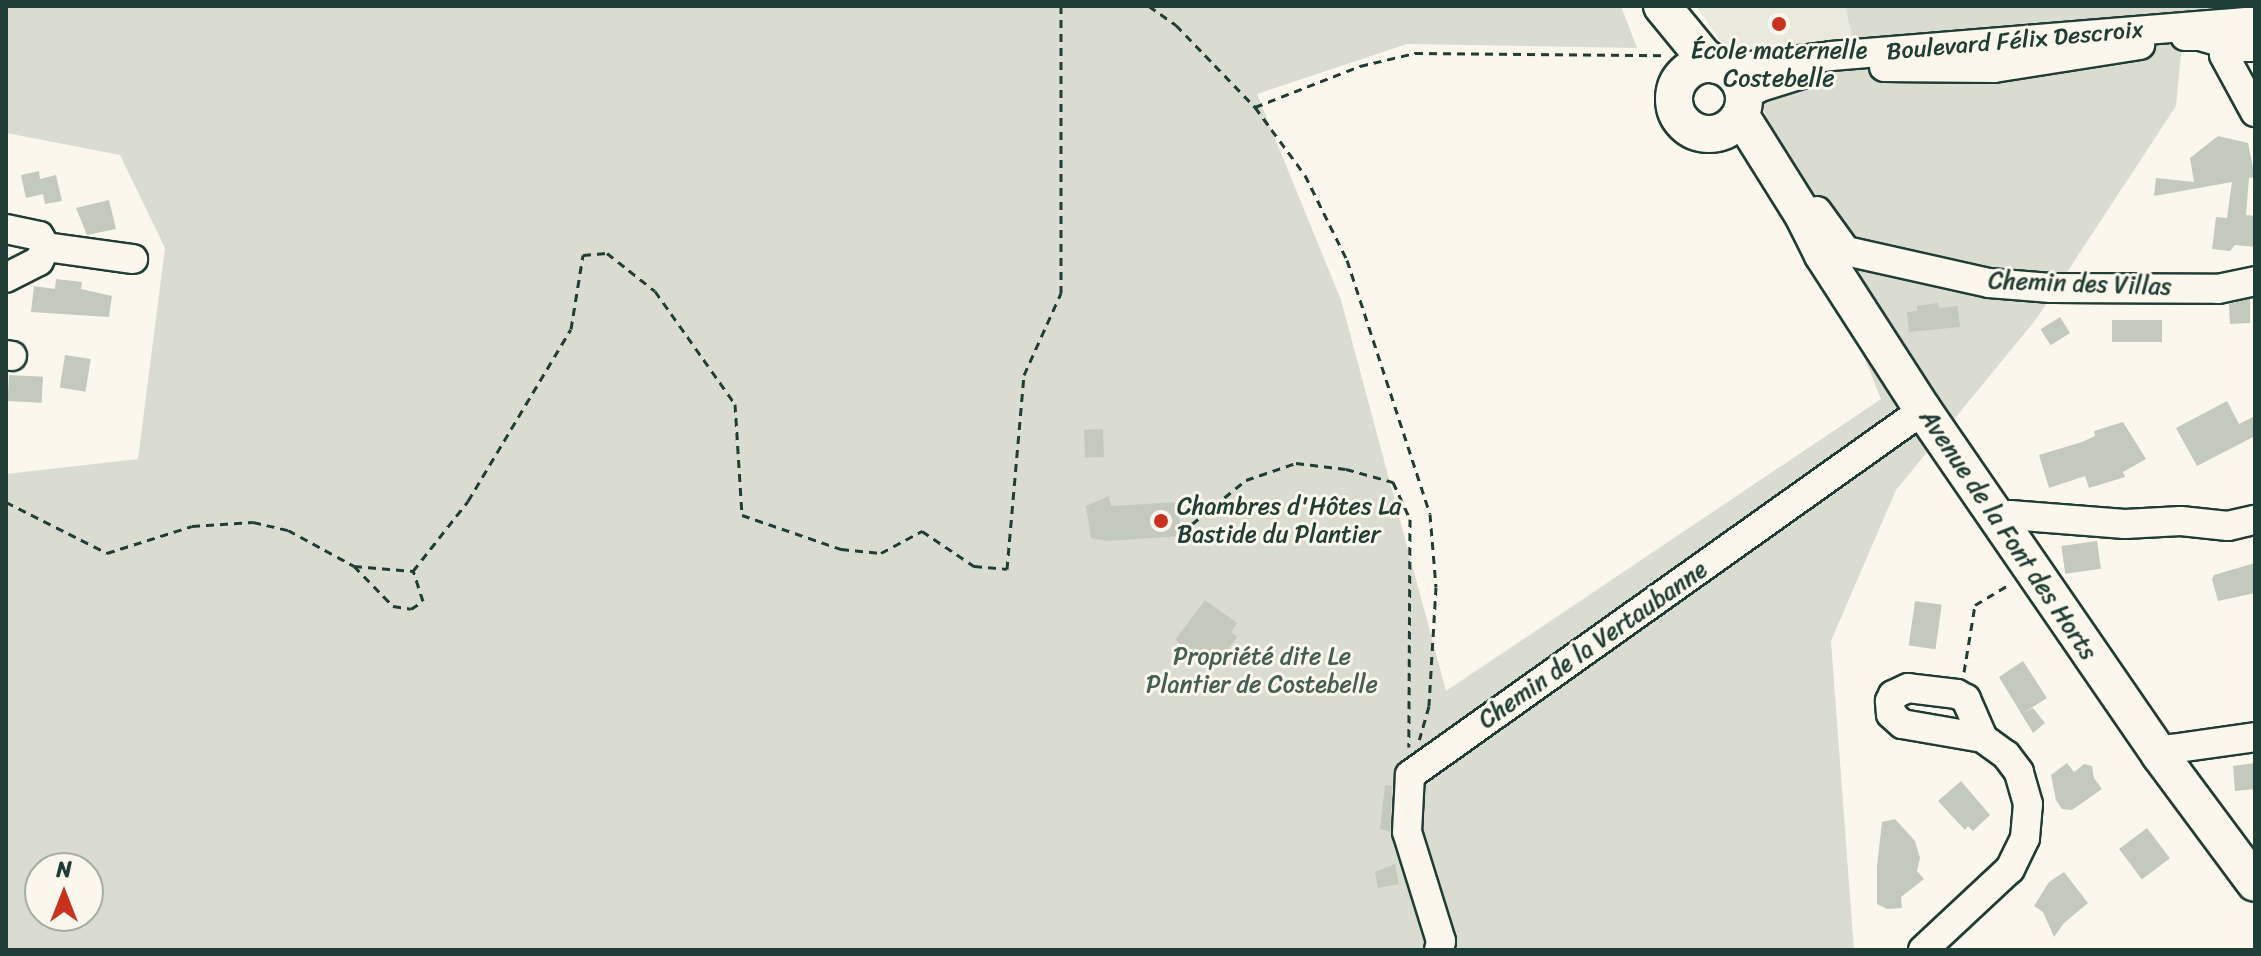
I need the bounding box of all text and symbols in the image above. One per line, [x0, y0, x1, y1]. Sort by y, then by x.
marker: École maternelle Costebelle [1770, 15, 1788, 33]
street label: Boulevard Félix Descroix [1885, 15, 2145, 67]
place label: École maternelle Costebelle [1691, 37, 1867, 93]
street label: Chemin des Villas [1988, 266, 2172, 302]
street label: Avenue de la Font des Horts [1913, 404, 2103, 666]
place label: Chambres d'Hôtes La Bastide du Plantier [1177, 493, 1400, 549]
marker: Chambres d'Hôtes La Bastide du Plantier [1152, 512, 1170, 530]
street label: Chemin de la Vertaubanne [1473, 555, 1713, 735]
park label: Propriété dite Le Plantier de Costebelle [1146, 643, 1378, 699]
text: N [56, 850, 72, 889]
north arrow [24, 852, 104, 932]

